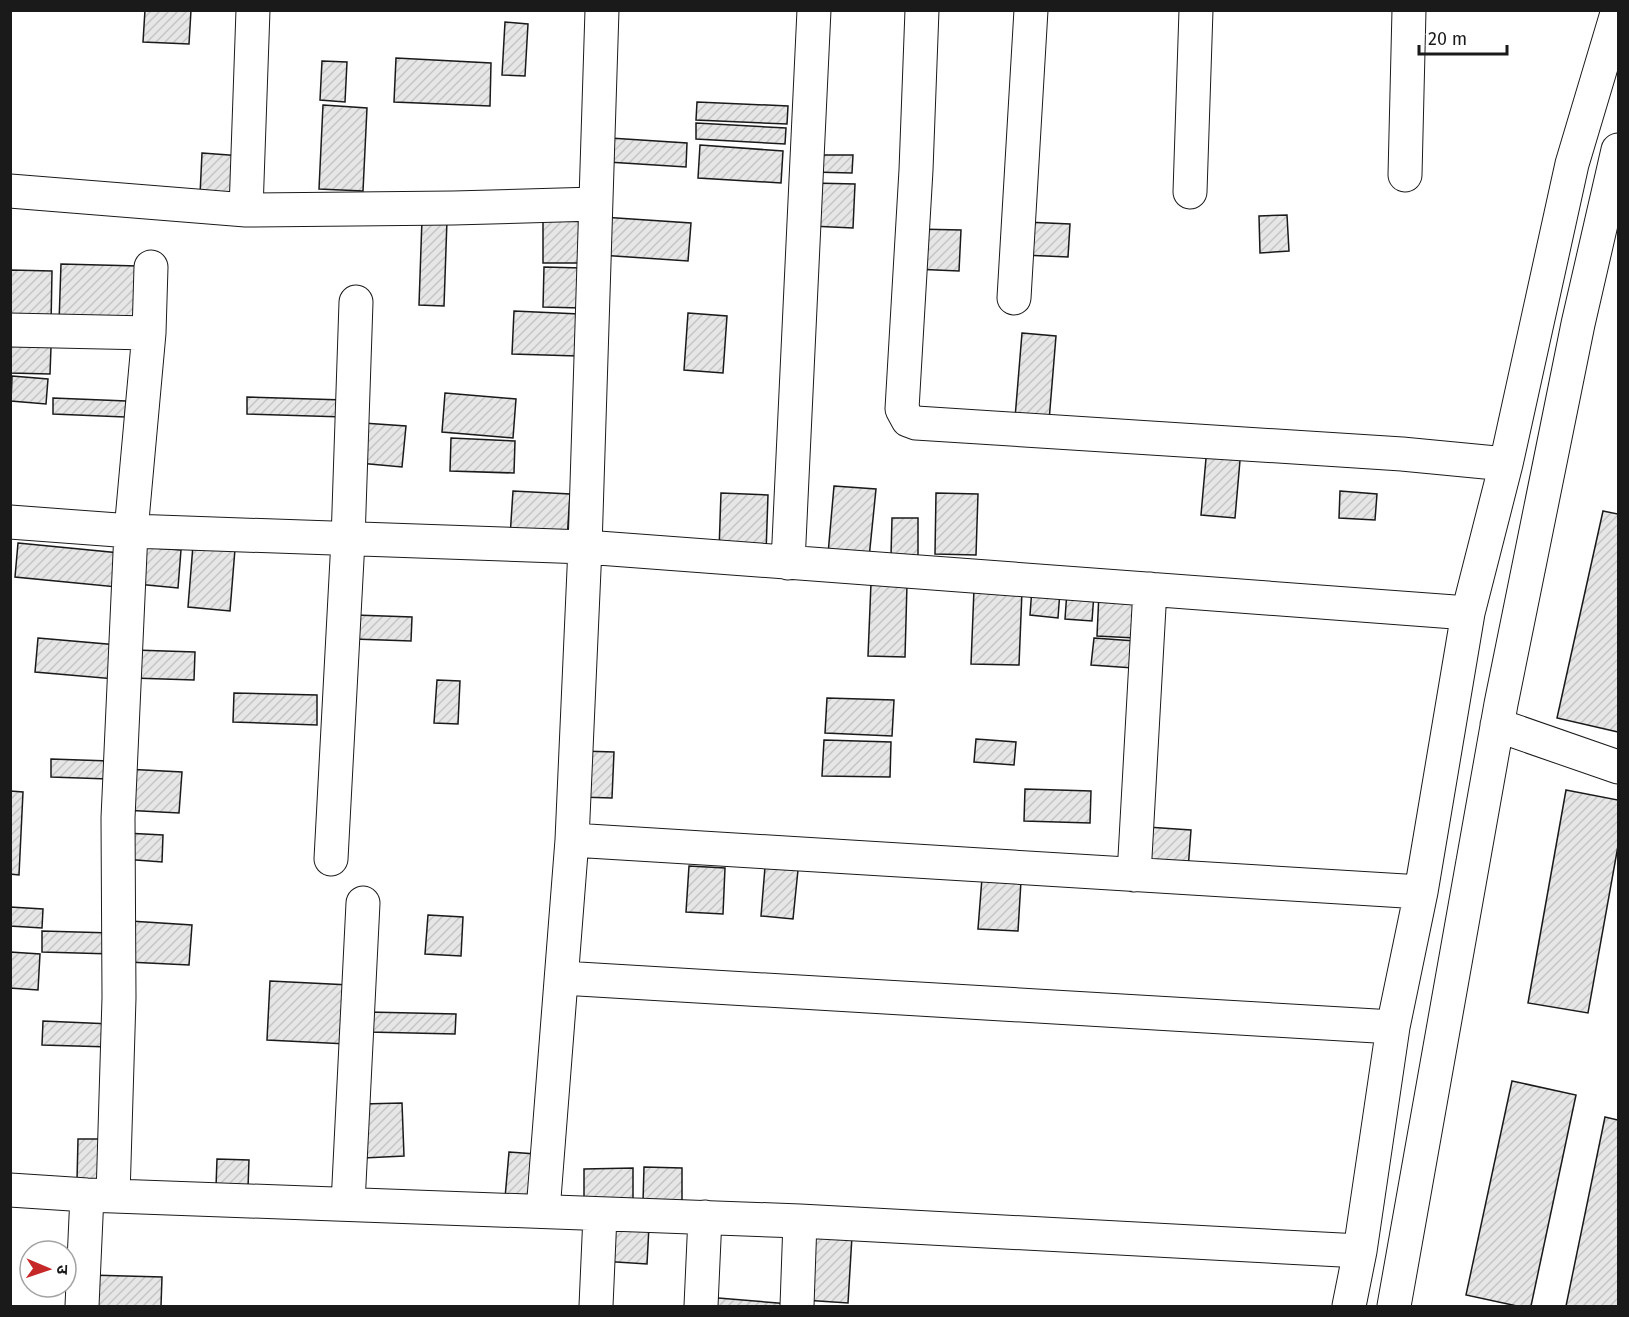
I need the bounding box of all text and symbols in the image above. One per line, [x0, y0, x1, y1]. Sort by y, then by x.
scale bar [1419, 18, 1508, 56]
text: 20 m [1428, 28, 1467, 50]
north arrow [18, 1239, 78, 1299]
text: उ [53, 1264, 72, 1275]

